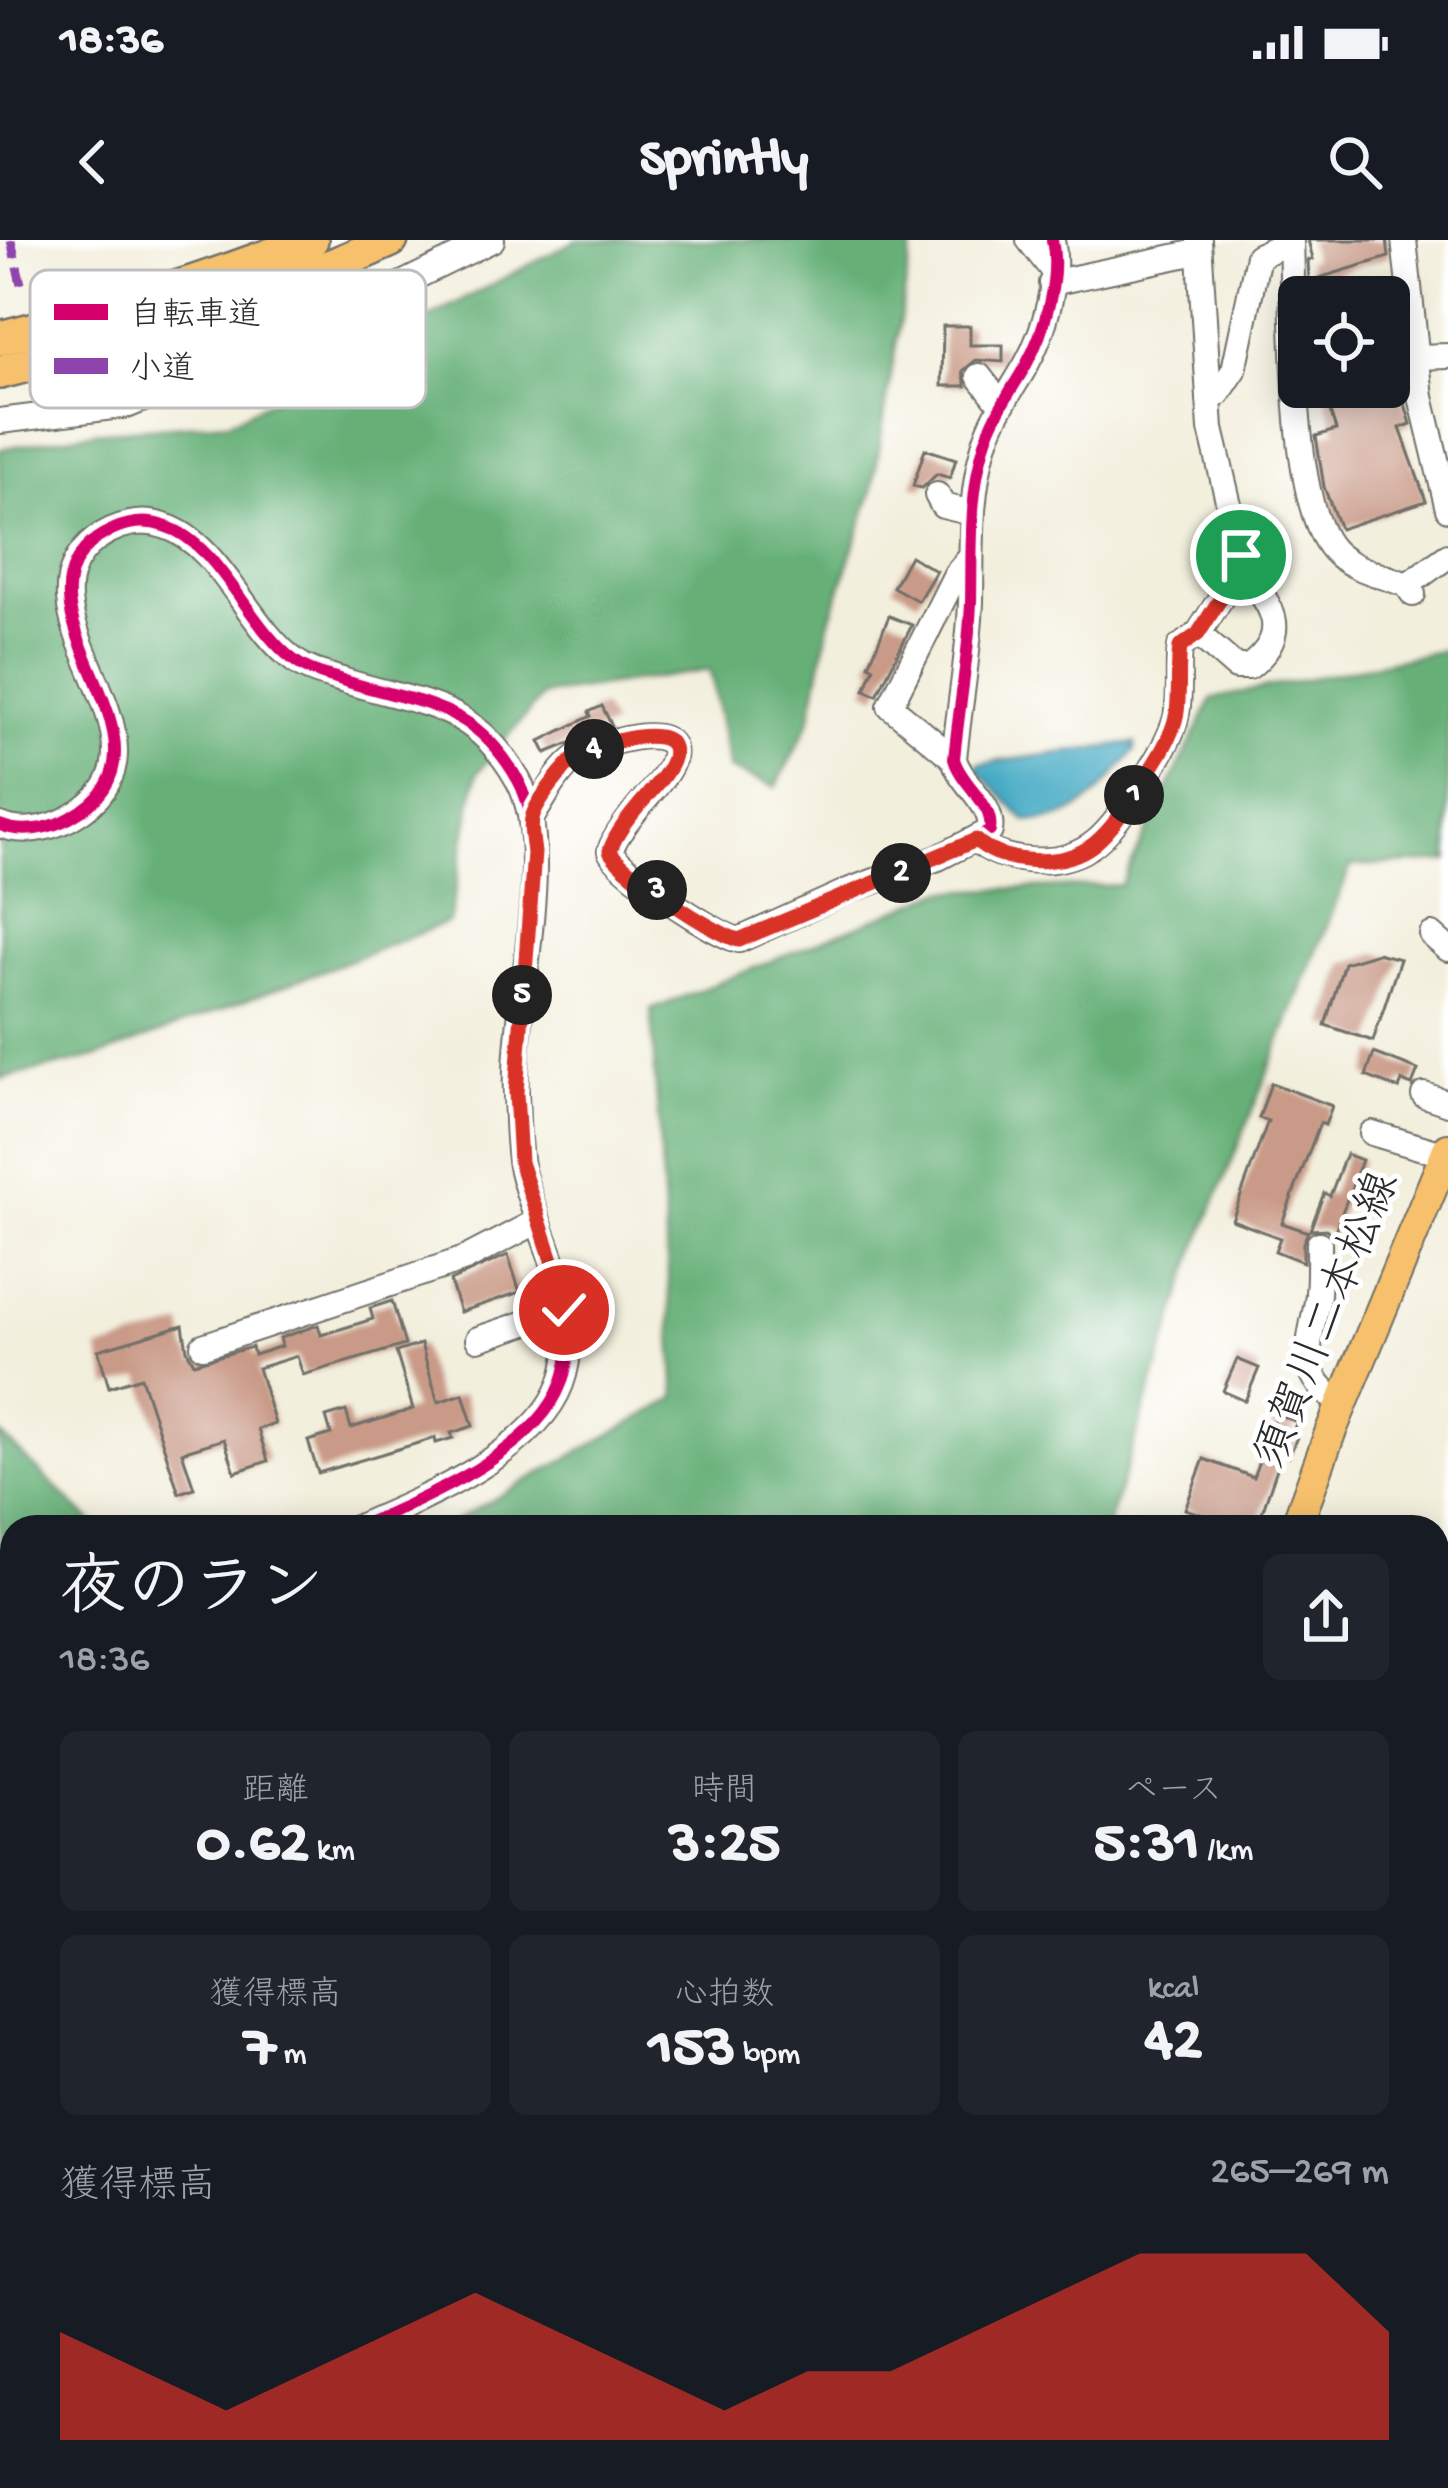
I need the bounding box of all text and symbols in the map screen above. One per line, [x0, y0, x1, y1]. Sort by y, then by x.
text: 18:36 [60, 16, 163, 69]
icon: back [60, 129, 126, 195]
icon: search [1322, 129, 1388, 195]
text: Sprintly [640, 130, 808, 194]
legend [30, 270, 426, 408]
map controls [1278, 276, 1410, 408]
button: locate [1278, 276, 1410, 408]
text: 自転車道 [129, 297, 261, 337]
text: 小道 [129, 351, 195, 391]
pin [1190, 504, 1292, 606]
icon: arrive [1208, 522, 1274, 588]
pin: 4 [564, 719, 624, 779]
text: 4 [586, 730, 602, 768]
pin: 1 [1104, 765, 1164, 825]
text: 1 [1127, 776, 1141, 814]
pin: 2 [871, 843, 931, 903]
text: 2 [893, 854, 909, 892]
pin: 3 [627, 860, 687, 920]
text: 3 [648, 871, 666, 909]
pin: 5 [492, 965, 552, 1025]
text: 5 [513, 976, 531, 1014]
street label: 須賀川二本松線 [1245, 1164, 1414, 1477]
pin [513, 1259, 615, 1361]
icon: check [531, 1277, 597, 1343]
button: share [1263, 1554, 1389, 1680]
text: 夜のラン [60, 1555, 324, 1633]
text: 18:36 [60, 1639, 149, 1685]
text: 距離 [243, 1774, 309, 1812]
text: 時間 [692, 1774, 758, 1812]
text: ペース [1125, 1774, 1222, 1812]
text: 0.62 [196, 1812, 309, 1882]
text: 3:25 [669, 1812, 780, 1882]
text: 5:31 [1094, 1812, 1199, 1882]
text: km [309, 1833, 355, 1871]
text: /km [1199, 1833, 1253, 1871]
text: kcal [1148, 1971, 1199, 2009]
text: 獲得標高 [210, 1978, 342, 2016]
text: 心拍数 [675, 1978, 774, 2016]
text: 42 [1145, 2009, 1202, 2079]
text: 7 [244, 2016, 275, 2086]
text: 153 [649, 2016, 736, 2086]
text: m [275, 2037, 307, 2075]
text: bpm [736, 2037, 800, 2075]
text: 265–269 m [1210, 2151, 1389, 2197]
text: 獲得標高 [60, 2166, 216, 2212]

